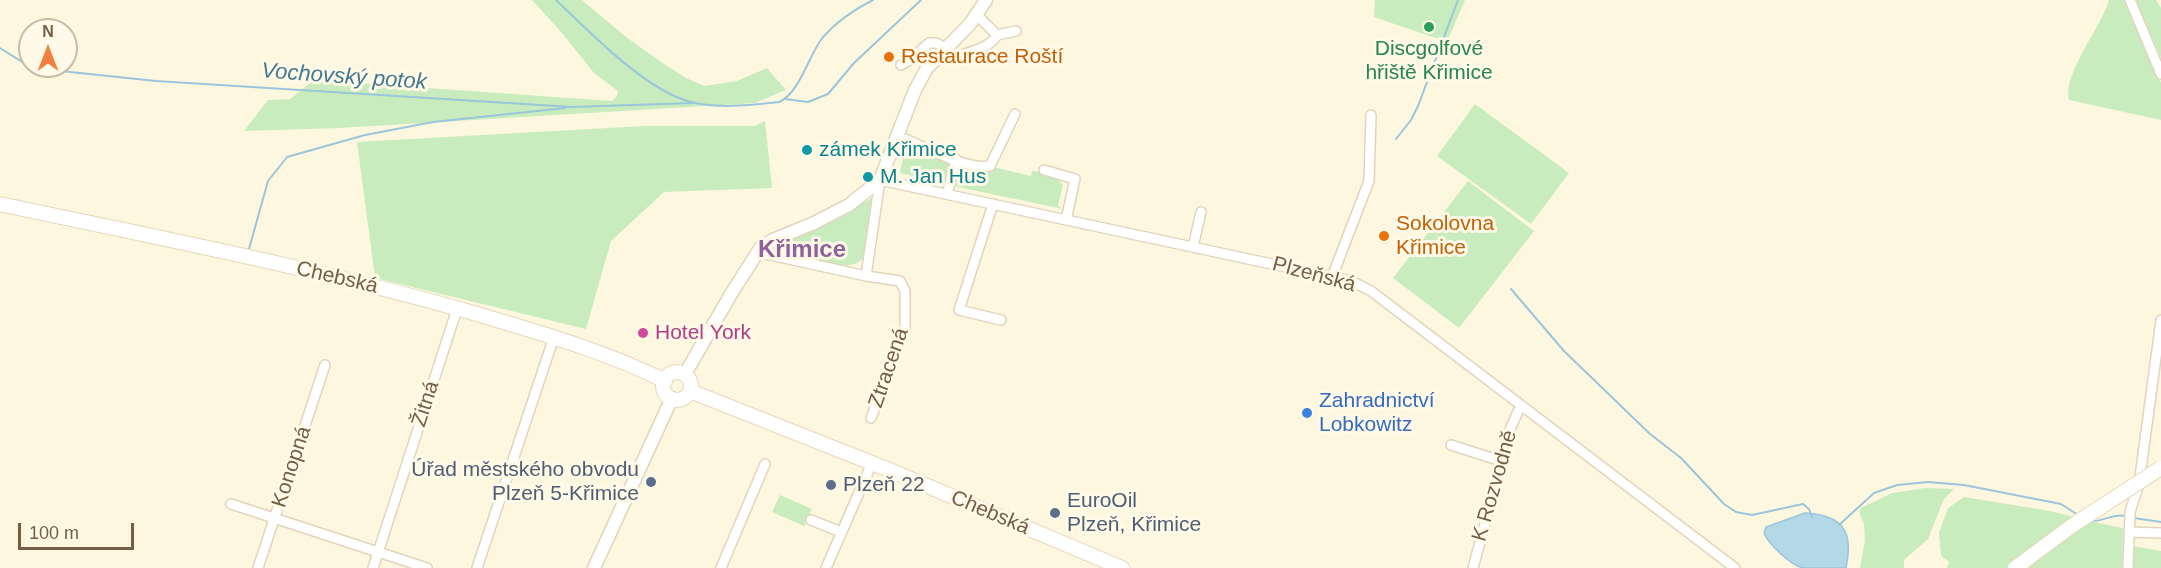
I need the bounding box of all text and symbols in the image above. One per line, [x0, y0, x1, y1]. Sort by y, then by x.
north arrow [18, 18, 78, 78]
marker: Discgolfové hřiště Křimice [1422, 20, 1436, 34]
text: N [42, 23, 54, 40]
place label: Discgolfové hřiště Křimice [1365, 36, 1493, 86]
place label: Restaurace Roští [901, 44, 1063, 70]
marker: Restaurace Roští [882, 50, 896, 64]
water label: Vochovský potok [261, 58, 427, 96]
place label: zámek Křimice [819, 137, 957, 163]
marker: zámek Křimice [800, 143, 814, 157]
place label: M. Jan Hus [880, 164, 986, 190]
marker: M. Jan Hus [861, 170, 875, 184]
place label: Sokolovna Křimice [1396, 211, 1494, 261]
marker: Sokolovna Křimice [1377, 229, 1391, 243]
district label: Křimice [758, 236, 846, 264]
street label: Plzeňská [1270, 252, 1358, 298]
street label: Chebská [294, 256, 380, 300]
place label: Hotel York [655, 320, 751, 346]
street label: Ztracená [864, 325, 914, 411]
marker: Hotel York [636, 326, 650, 340]
street label: Žitná [407, 378, 445, 430]
place label: Zahradnictví Lobkowitz [1319, 388, 1435, 438]
marker: Zahradnictví Lobkowitz [1300, 406, 1314, 420]
street label: Konopná [267, 423, 317, 511]
street label: K Rozvodně [1467, 428, 1523, 544]
place label: Úřad městského obvodu Plzeň 5-Křimice [411, 457, 639, 507]
place label: Plzeň 22 [843, 472, 925, 498]
marker: Úřad městského obvodu Plzeň 5-Křimice [644, 475, 658, 489]
marker: Plzeň 22 [824, 478, 838, 492]
street label: Chebská [947, 485, 1033, 541]
place label: EuroOil Plzeň, Křimice [1067, 488, 1201, 538]
marker: EuroOil Plzeň, Křimice [1048, 506, 1062, 520]
scale bar [21, 511, 136, 549]
text: 100 m [29, 523, 79, 543]

